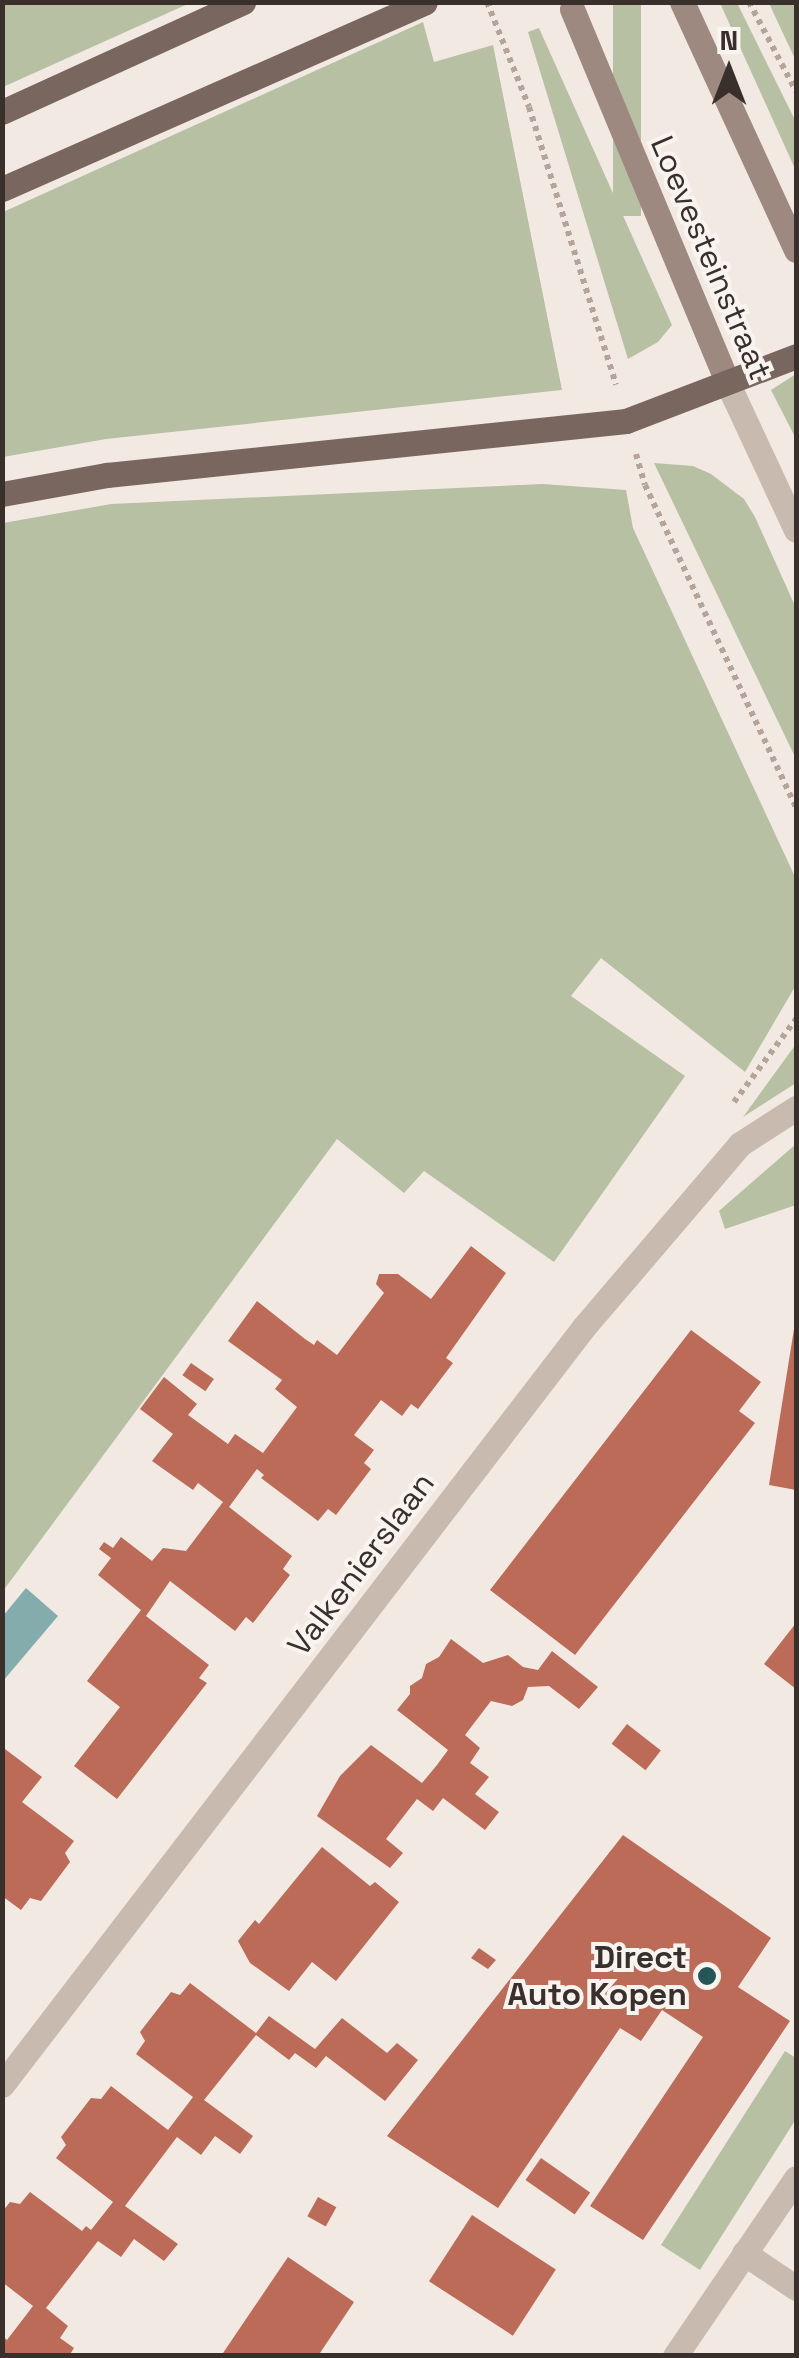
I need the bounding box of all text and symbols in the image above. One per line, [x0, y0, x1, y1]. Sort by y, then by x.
north arrow [679, 20, 779, 120]
text: N [720, 22, 738, 58]
street label: Loevesteinstraat [642, 130, 780, 386]
street label: Valkenierslaan [280, 1465, 442, 1663]
place label: Direct Auto Kopen [508, 1939, 687, 2014]
marker: Direct Auto Kopen [696, 1965, 718, 1987]

